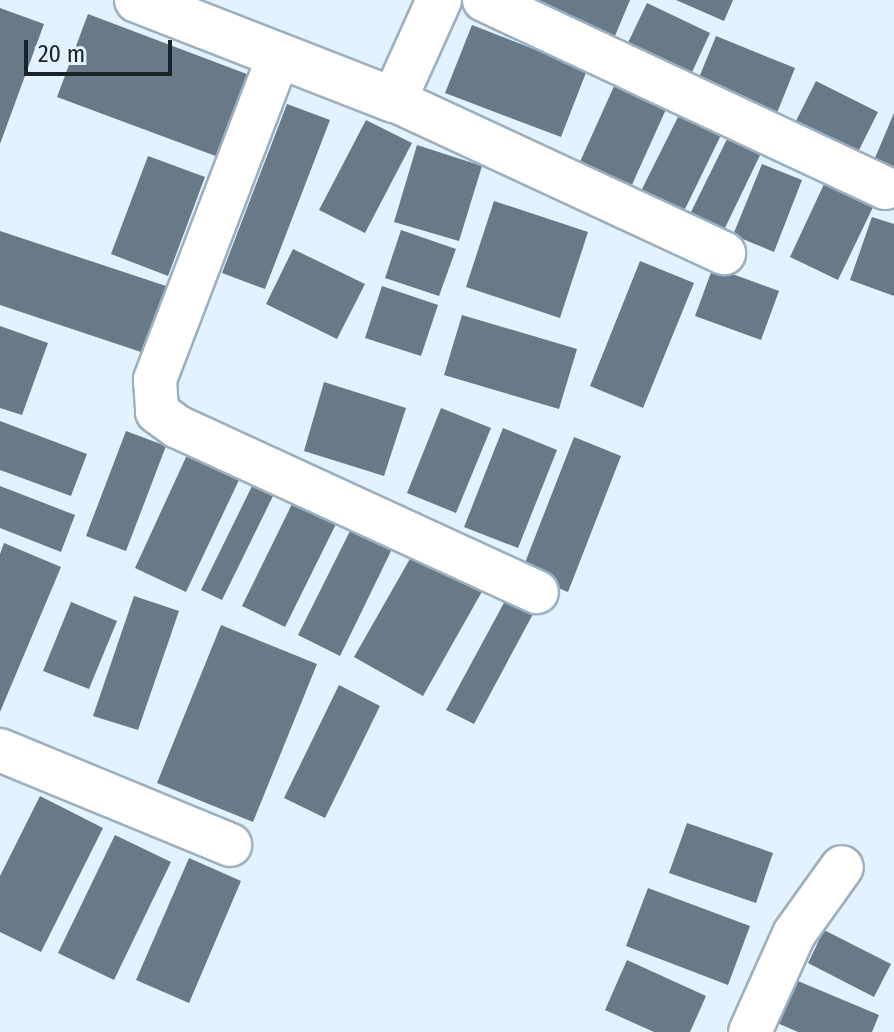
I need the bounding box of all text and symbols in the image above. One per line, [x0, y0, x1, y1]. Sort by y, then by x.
scale bar [28, 24, 176, 74]
text: 20 m [38, 40, 85, 68]

